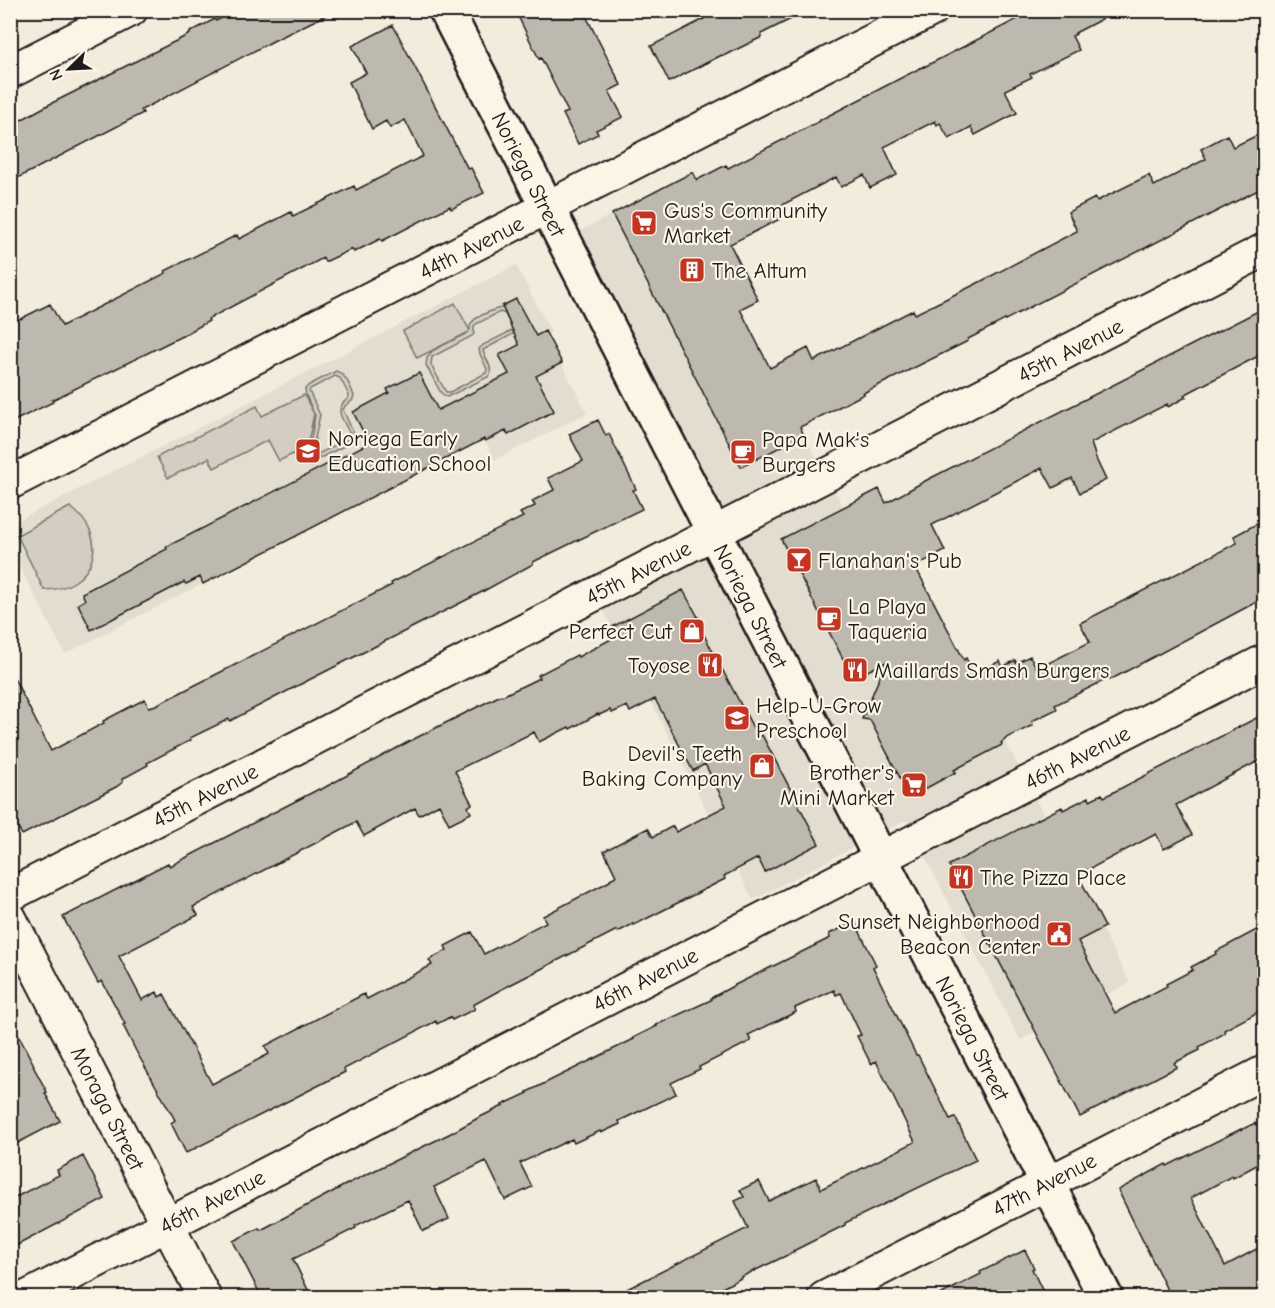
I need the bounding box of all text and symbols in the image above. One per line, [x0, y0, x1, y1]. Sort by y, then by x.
north arrow [39, 39, 99, 99]
text: N [46, 66, 67, 83]
street label: Noriega Street [486, 108, 571, 242]
place label: Gus's Community Market [664, 198, 827, 249]
supermarket icon: Gus's Community Market [629, 208, 659, 238]
street label: 44th Avenue [415, 210, 528, 285]
building icon: The Altum [677, 255, 707, 285]
place label: The Altum [712, 258, 807, 284]
street label: 45th Avenue [1013, 313, 1128, 389]
place label: Noriega Early Education School [328, 426, 491, 477]
place label: Papa Mak's Burgers [762, 427, 869, 478]
school or university icon: Noriega Early Education School [293, 436, 323, 466]
cafe icon: Papa Mak's Burgers [728, 437, 758, 467]
street label: 45th Avenue [581, 535, 696, 611]
street label: Noriega Street [708, 540, 793, 674]
bar icon: Flanahan's Pub [784, 545, 814, 575]
place label: Flanahan's Pub [818, 548, 962, 574]
place label: La Playa Taqueria [848, 594, 928, 645]
cafe icon: La Playa Taqueria [814, 604, 844, 634]
shop icon: Perfect Cut [677, 616, 707, 646]
place label: Perfect Cut [569, 619, 673, 645]
restaurant icon: Toyose [695, 650, 725, 680]
place label: Toyose [628, 653, 690, 679]
restaurant icon: Maillards Smash Burgers [840, 655, 870, 685]
place label: Maillards Smash Burgers [874, 658, 1110, 684]
place label: Help-U-Grow Preschool [756, 693, 881, 744]
school or university icon: Help-U-Grow Preschool [722, 703, 752, 733]
street label: 46th Avenue [1020, 720, 1135, 796]
place label: Devil's Teeth Baking Company [582, 741, 742, 792]
shop icon: Devil's Teeth Baking Company [747, 751, 777, 781]
street label: 45th Avenue [148, 758, 263, 834]
place label: Brother's Mini Market [780, 760, 895, 811]
supermarket icon: Brother's Mini Market [899, 770, 929, 800]
restaurant icon: The Pizza Place [946, 862, 976, 892]
place label: The Pizza Place [980, 865, 1126, 891]
place label: Sunset Neighborhood Beacon Center [838, 909, 1040, 960]
public building icon: Sunset Neighborhood Beacon Center [1044, 919, 1074, 949]
street label: 46th Avenue [588, 942, 703, 1018]
street label: Noriega Street [930, 972, 1015, 1106]
street label: Moraga Street [65, 1042, 150, 1175]
street label: 47th Avenue [988, 1148, 1101, 1222]
street label: 46th Avenue [155, 1164, 270, 1240]

